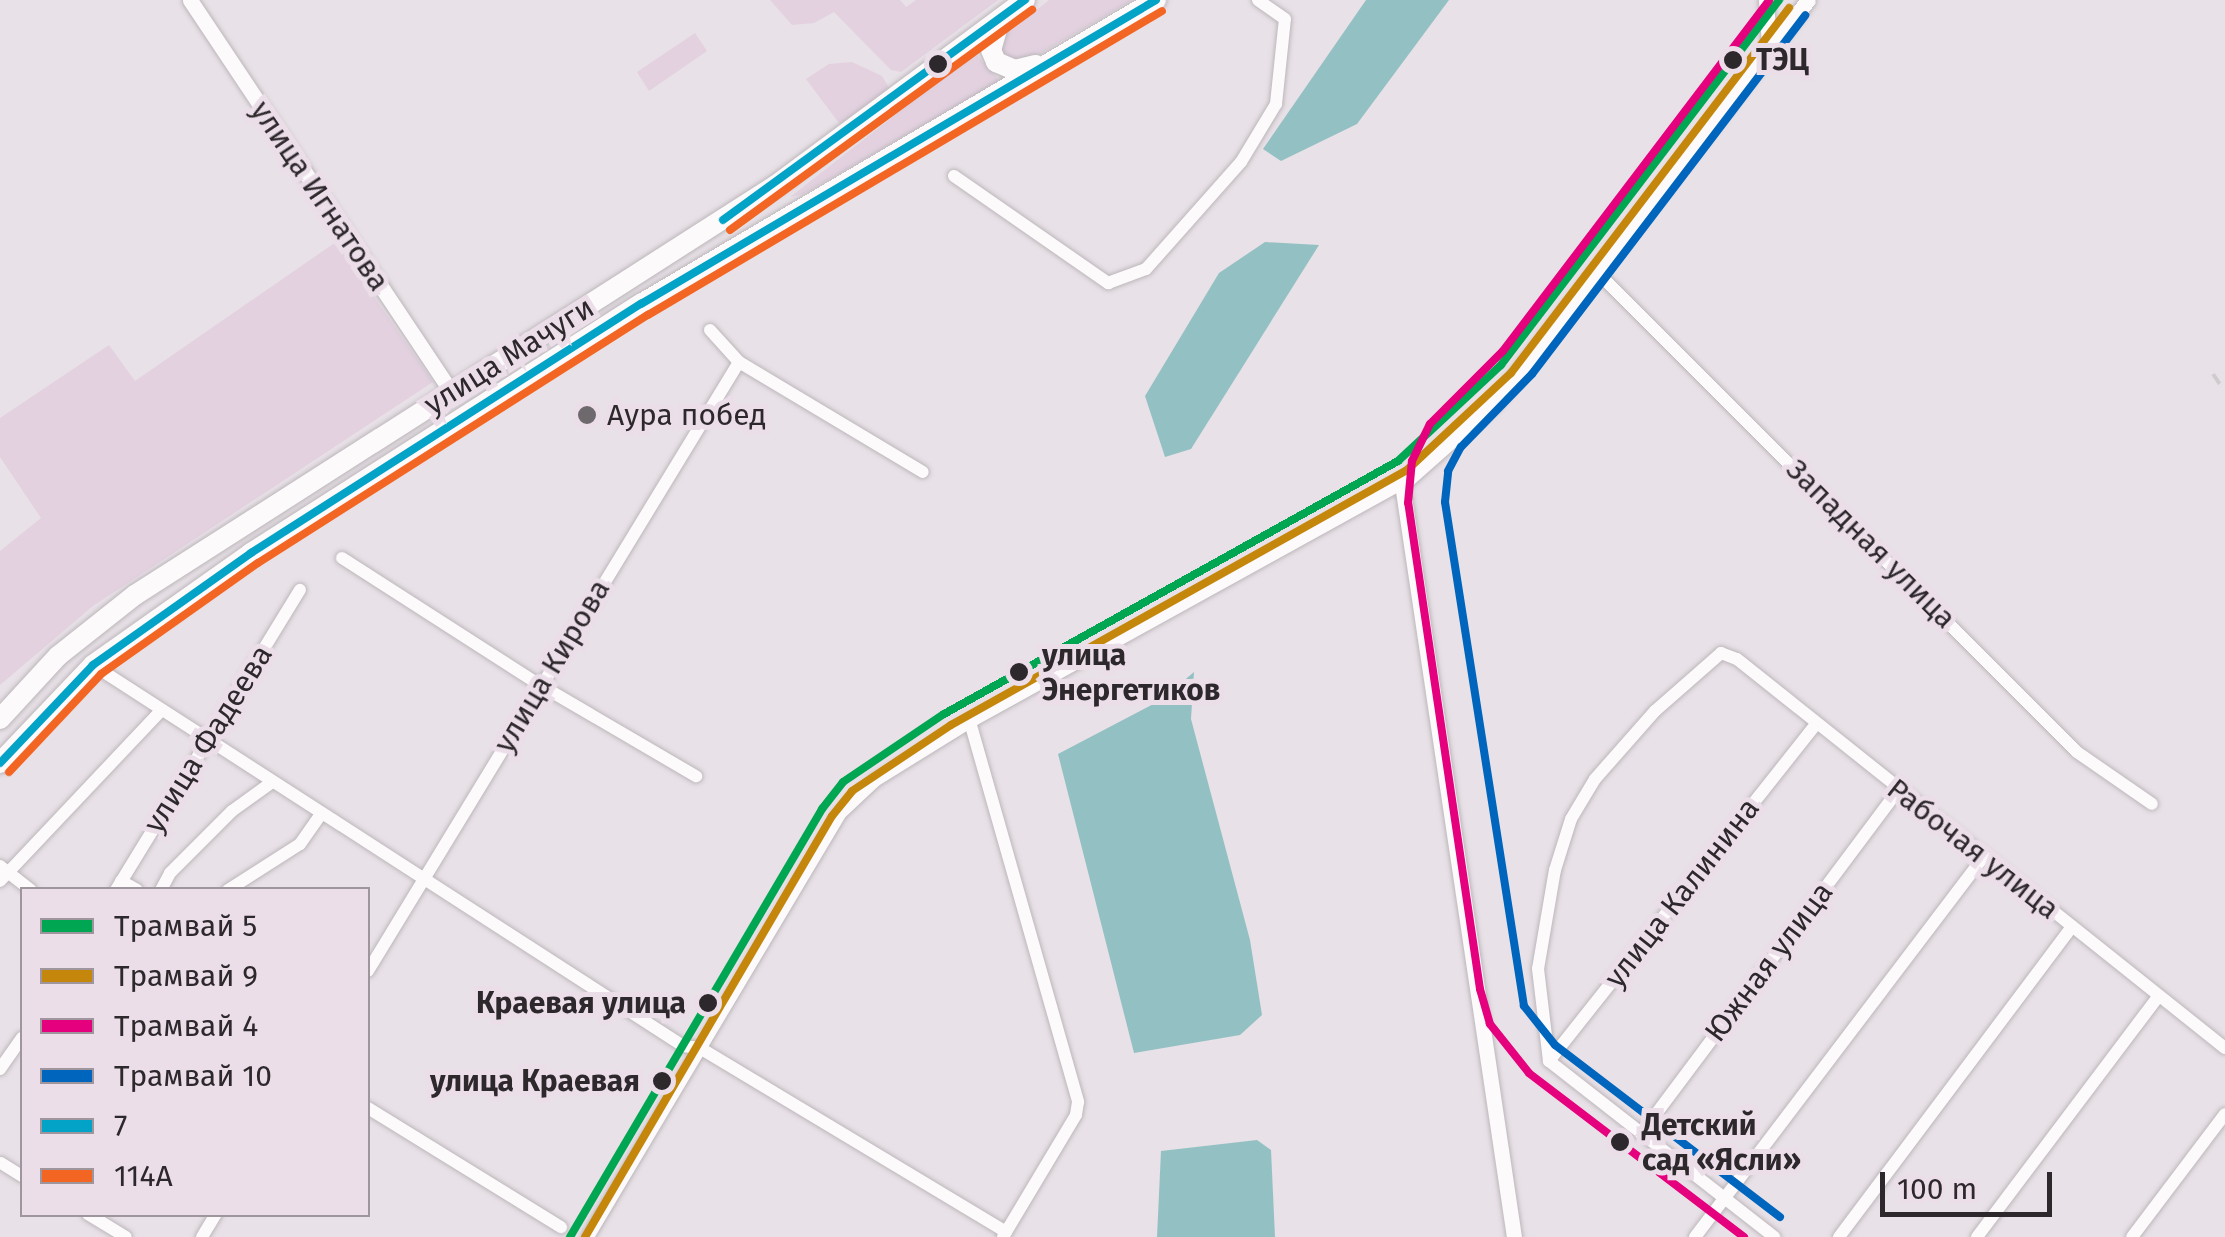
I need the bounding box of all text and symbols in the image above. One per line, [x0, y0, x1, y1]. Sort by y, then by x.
place label: ТЭЦ [1756, 42, 1809, 78]
marker: ТЭЦ [1720, 47, 1746, 73]
unlabelled marker [928, 54, 948, 74]
street label: улица Игнатова [243, 94, 397, 298]
street label: улица Мачуги [417, 289, 601, 423]
place label: Аура побед [607, 397, 766, 433]
marker: Аура побед [576, 404, 598, 426]
street label: Западная улица [1779, 452, 1963, 636]
street label: улица Кирова [486, 573, 618, 759]
place label: улица Энергетиков [1042, 637, 1220, 708]
street label: улица Фадеева [136, 639, 280, 839]
marker: улица Энергетиков [1006, 659, 1032, 685]
street label: Рабочая улица [1880, 771, 2066, 927]
street label: улица Калинина [1597, 791, 1767, 995]
street label: Южная улица [1697, 875, 1841, 1049]
legend [20, 887, 370, 1217]
text: Трамвай 5 [114, 908, 257, 944]
text: Трамвай 9 [114, 958, 258, 994]
place label: Краевая улица [476, 985, 686, 1021]
marker: Краевая улица [695, 990, 721, 1016]
text: Трамвай 4 [114, 1008, 258, 1044]
text: Трамвай 10 [114, 1058, 272, 1094]
place label: улица Краевая [430, 1063, 640, 1099]
marker: улица Краевая [649, 1068, 675, 1094]
place label: Детский сад «Ясли» [1642, 1107, 1801, 1178]
text: 7 [114, 1108, 127, 1144]
marker: Детский сад «Ясли» [1607, 1129, 1633, 1155]
scale bar [1885, 1152, 2058, 1214]
text: 114А [114, 1158, 173, 1194]
text: 100 m [1897, 1171, 1977, 1207]

